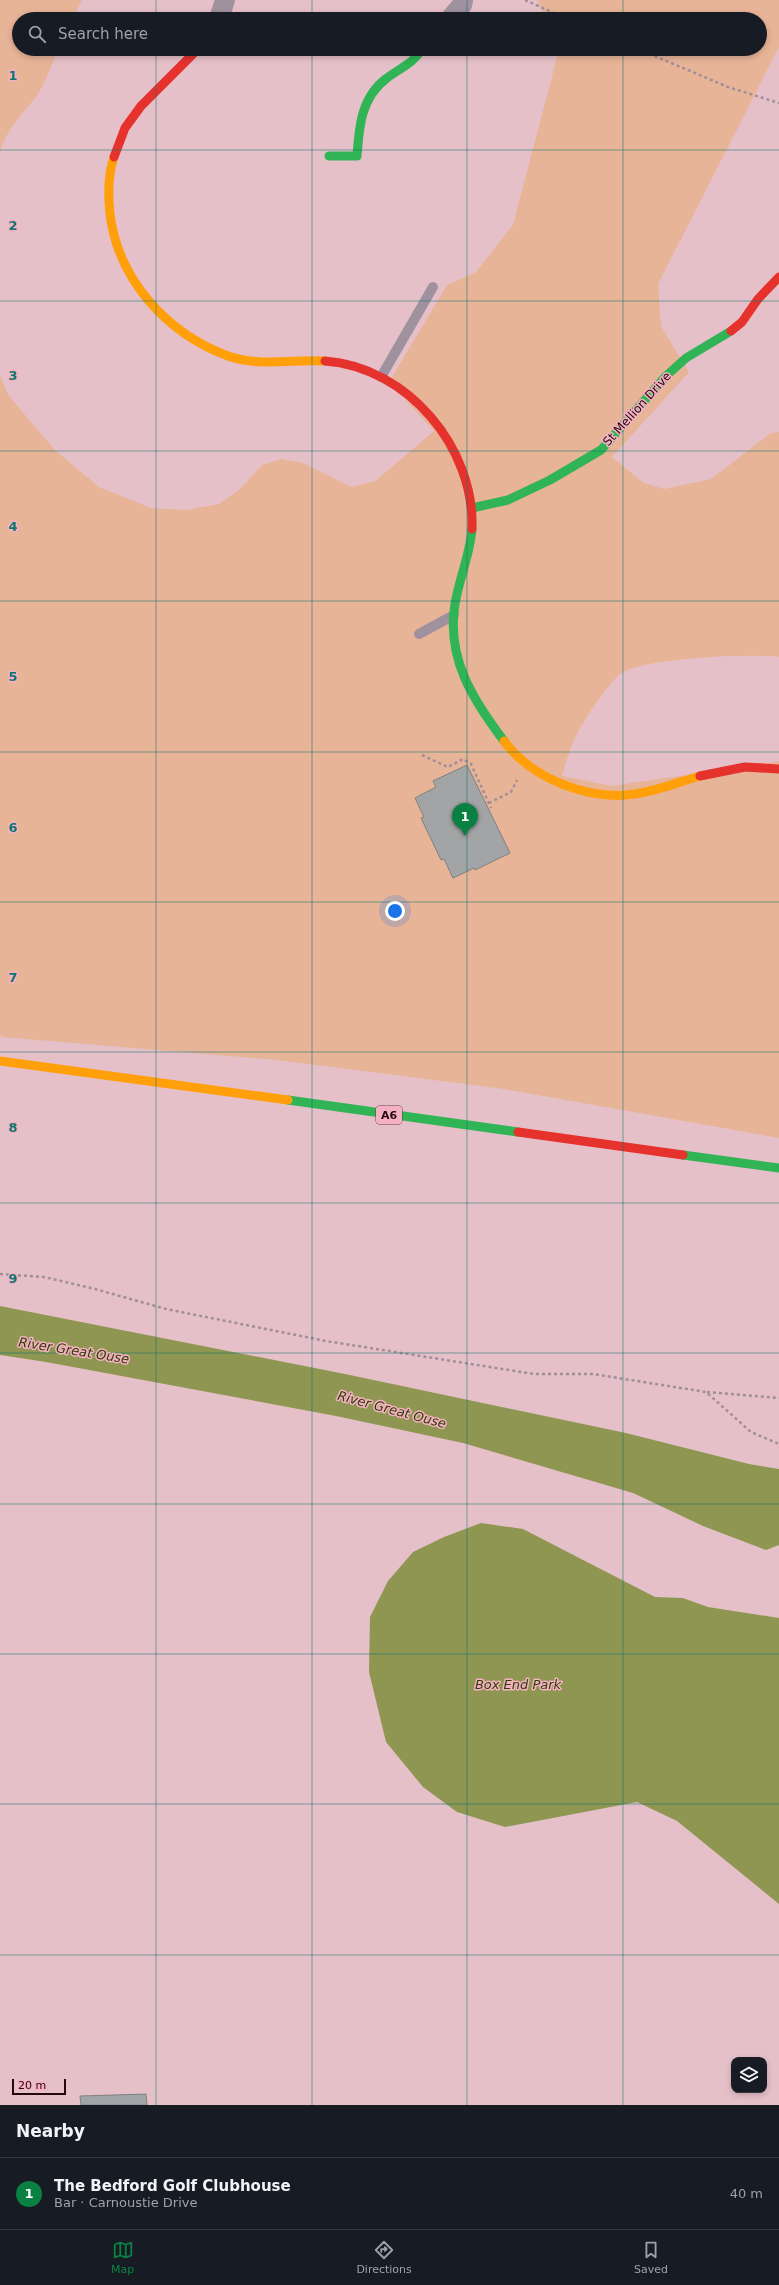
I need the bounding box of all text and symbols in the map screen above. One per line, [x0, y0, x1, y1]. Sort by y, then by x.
search box [12, 12, 767, 56]
icon: search [26, 23, 48, 45]
text: Search here [58, 25, 148, 43]
text: 1 [8, 68, 18, 83]
text: 2 [8, 218, 18, 233]
text: 3 [8, 368, 18, 383]
street label: St Mellion Drive [600, 369, 674, 449]
text: 4 [8, 519, 18, 534]
text: 5 [8, 669, 18, 684]
pin: 1 [452, 803, 478, 836]
text: 6 [8, 820, 18, 835]
your location [385, 901, 405, 921]
text: 7 [8, 970, 18, 985]
road number: A6 [376, 1106, 402, 1124]
text: 8 [8, 1120, 18, 1135]
text: 9 [8, 1271, 18, 1286]
water label: River Great Ouse [18, 1334, 130, 1367]
water label: River Great Ouse [336, 1388, 448, 1431]
water label: Box End Park [475, 1677, 562, 1692]
map controls [731, 2057, 767, 2093]
button: layers [731, 2057, 767, 2093]
scale bar [12, 2077, 66, 2096]
text: 20 m [18, 2079, 46, 2092]
text: Nearby [16, 2121, 85, 2141]
text: The Bedford Golf Clubhouse [54, 2177, 291, 2195]
text: 1 [24, 2186, 34, 2201]
text: 40 m [730, 2186, 763, 2201]
text: Bar · Carnoustie Drive [54, 2195, 198, 2210]
tab: Map [111, 2239, 134, 2276]
tab: Directions [356, 2239, 412, 2276]
tab: Saved [634, 2239, 668, 2276]

